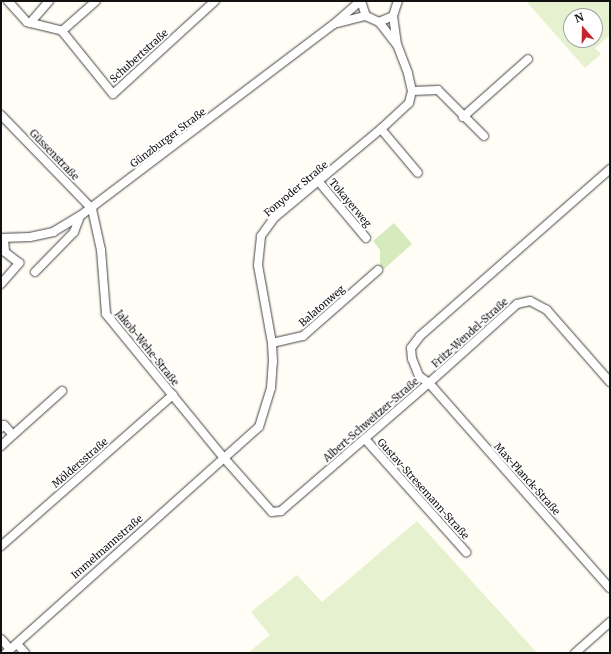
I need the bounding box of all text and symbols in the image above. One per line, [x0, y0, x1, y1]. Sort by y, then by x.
north arrow [563, 8, 603, 48]
text: N [573, 10, 586, 26]
street label: Schubertstraße [108, 27, 170, 85]
street label: Günzburger Straße [128, 106, 208, 170]
street label: Güssenstraße [27, 127, 81, 183]
street label: Fonyoder Straße [262, 159, 330, 219]
street label: Tokayerweg [326, 176, 374, 230]
street label: Balatonweg [297, 283, 347, 329]
street label: Fritz-Wendel-Straße [430, 296, 510, 370]
street label: Jakob-Wehe-Straße [113, 308, 181, 388]
street label: Albert-Schweitzer-Straße [321, 375, 421, 465]
street label: Möldersstraße [50, 436, 110, 490]
street label: Gustav-Stresemann-Straße [375, 436, 471, 542]
street label: Max-Planck-Straße [492, 441, 562, 517]
street label: Immelmannstraße [69, 513, 145, 581]

